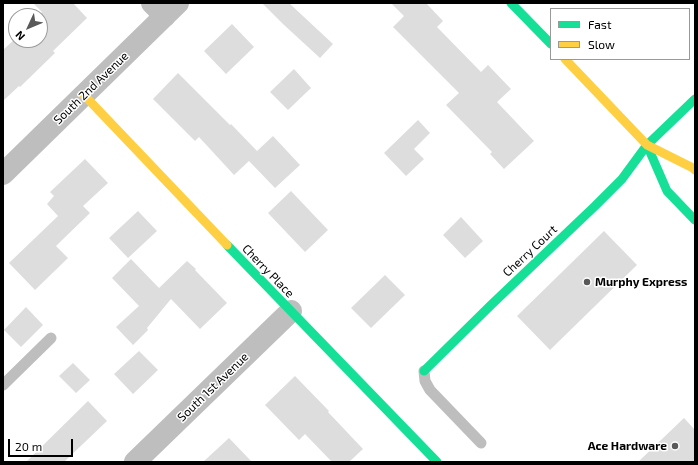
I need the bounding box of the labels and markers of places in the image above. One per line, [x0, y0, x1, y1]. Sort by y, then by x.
place label: Murphy Express [595, 275, 687, 289]
marker: Murphy Express [582, 277, 592, 287]
place label: Ace Hardware [588, 439, 667, 453]
marker: Ace Hardware [670, 441, 680, 451]

